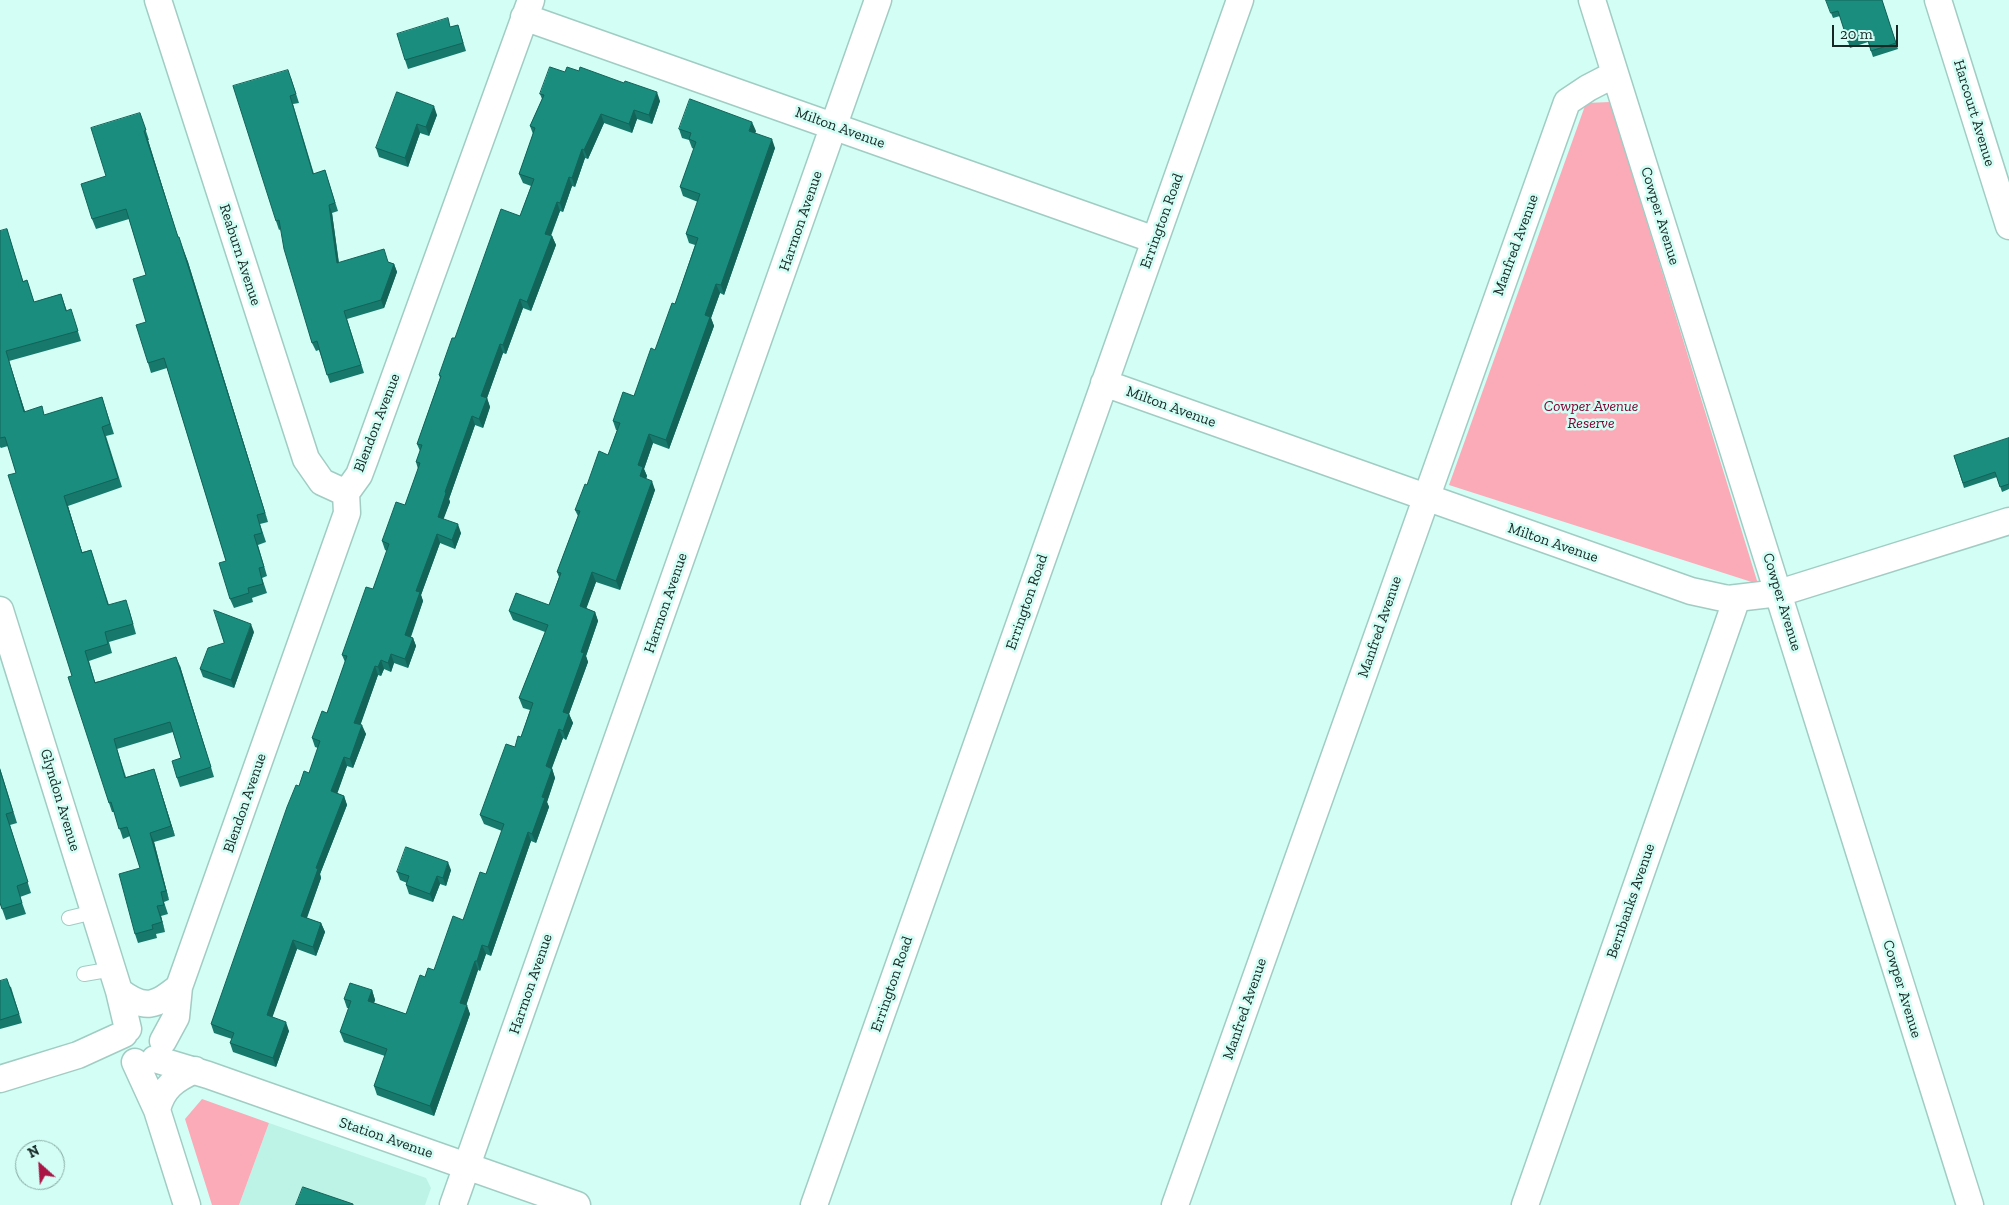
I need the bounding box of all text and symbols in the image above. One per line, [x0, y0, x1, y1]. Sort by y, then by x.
scale bar [1834, 15, 1900, 47]
text: 20 m [1840, 25, 1873, 43]
street label: Harcourt Avenue [1949, 58, 1999, 168]
street label: Milton Avenue [793, 103, 887, 153]
street label: Cowper Avenue [1637, 165, 1683, 267]
street label: Harmon Avenue [775, 168, 827, 274]
street label: Errington Road [1136, 171, 1188, 271]
street label: Manfred Avenue [1489, 192, 1543, 298]
street label: Reaburn Avenue [215, 202, 265, 308]
street label: Blendon Avenue [350, 371, 404, 475]
street label: Milton Avenue [1124, 382, 1218, 432]
park label: Cowper Avenue Reserve [1544, 398, 1638, 433]
street label: Milton Avenue [1506, 519, 1600, 567]
street label: Harmon Avenue [640, 550, 692, 656]
street label: Cowper Avenue [1759, 551, 1805, 653]
street label: Errington Road [1002, 552, 1052, 652]
street label: Manfred Avenue [1354, 574, 1406, 680]
street label: Glyndon Avenue [36, 747, 84, 853]
street label: Blendon Avenue [220, 751, 270, 855]
street label: Bernbanks Avenue [1603, 841, 1659, 961]
street label: Harmon Avenue [505, 931, 557, 1037]
street label: Errington Road [867, 934, 917, 1034]
street label: Cowper Avenue [1879, 938, 1925, 1040]
street label: Manfred Avenue [1219, 956, 1271, 1062]
street label: Station Avenue [337, 1114, 435, 1162]
north arrow [15, 1140, 65, 1190]
text: N [25, 1142, 42, 1162]

